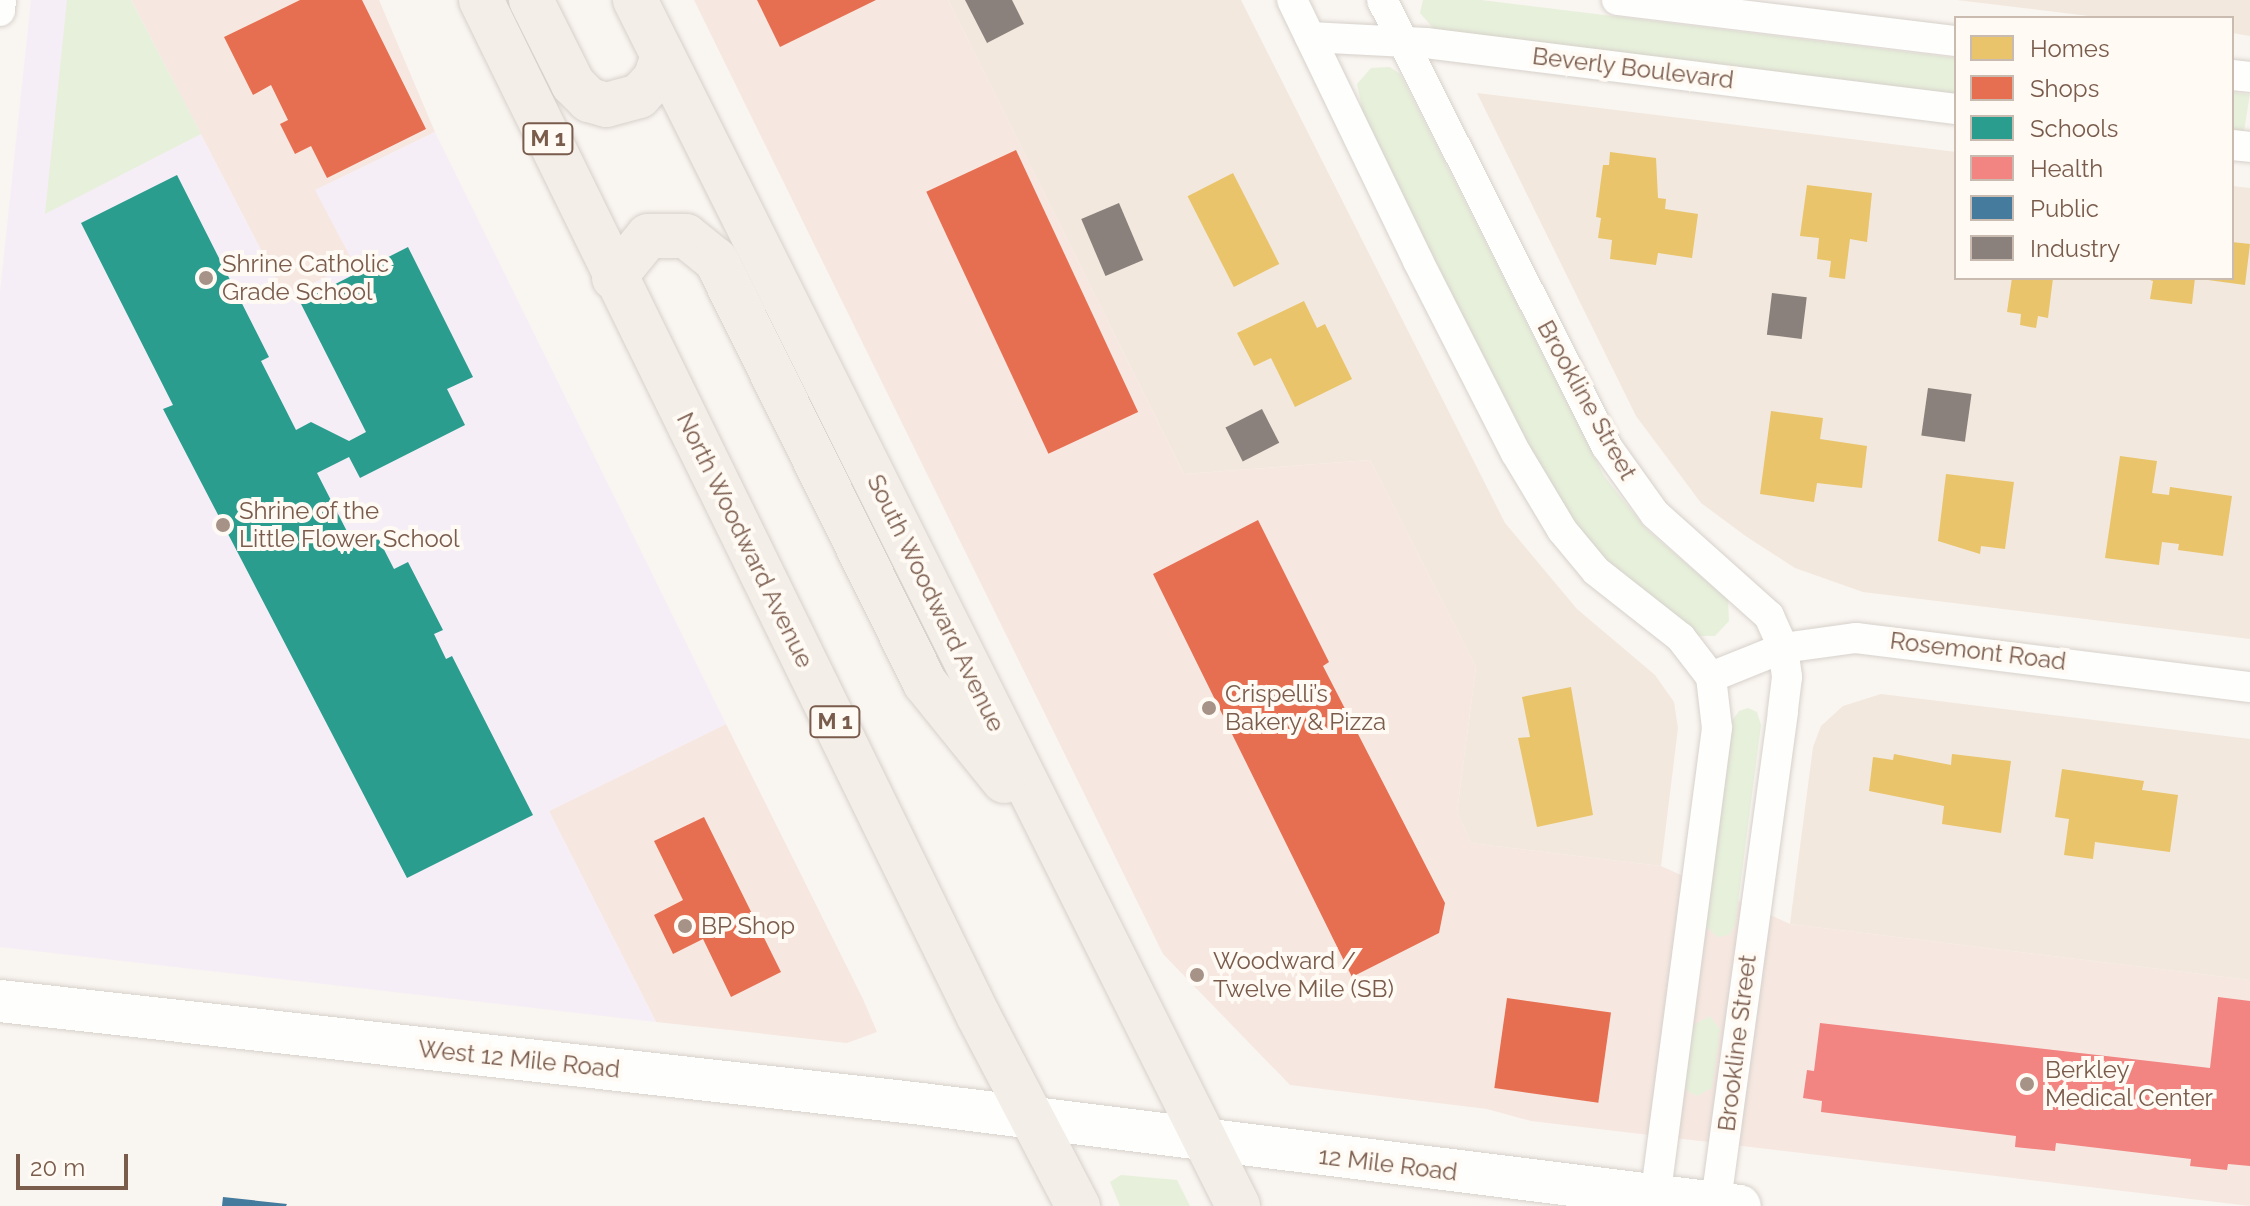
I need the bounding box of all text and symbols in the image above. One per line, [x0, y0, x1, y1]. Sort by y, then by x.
legend [1954, 16, 2234, 280]
text: Homes [2030, 34, 2110, 63]
street label: Beverly Boulevard [1530, 41, 1736, 95]
text: Shops [2030, 74, 2099, 103]
text: Schools [2030, 114, 2118, 143]
road number: M 1 [522, 121, 574, 157]
text: Health [2030, 154, 2103, 183]
text: Public [2030, 194, 2099, 223]
text: Industry [2030, 234, 2120, 263]
place label: Shrine Catholic Grade School [222, 250, 389, 306]
marker: Shrine Catholic Grade School [197, 269, 215, 287]
street label: Brookline Street [1531, 315, 1643, 485]
street label: North Woodward Avenue [670, 407, 820, 673]
street label: South Woodward Avenue [861, 469, 1011, 737]
place label: Shrine of the Little Flower School [239, 497, 460, 553]
marker: Shrine of the Little Flower School [214, 516, 232, 534]
street label: Rosemont Road [1888, 626, 2068, 676]
place label: Crispelli’s Bakery & Pizza [1225, 680, 1387, 736]
marker: Crispelli’s Bakery & Pizza [1200, 699, 1218, 717]
road number: M 1 [809, 704, 861, 740]
place label: BP Shop [701, 912, 796, 940]
marker: BP Shop [676, 917, 694, 935]
place label: Woodward / Twelve Mile (SB) [1213, 947, 1394, 1003]
street label: Brookline Street [1712, 953, 1762, 1133]
marker: Woodward / Twelve Mile (SB) [1188, 966, 1206, 984]
street label: West 12 Mile Road [417, 1034, 621, 1084]
place label: Berkley Medical Center [2045, 1056, 2214, 1112]
marker: Berkley Medical Center [2016, 1073, 2038, 1095]
scale bar [20, 1138, 132, 1188]
street label: 12 Mile Road [1317, 1141, 1459, 1187]
text: 20 m [30, 1153, 85, 1182]

